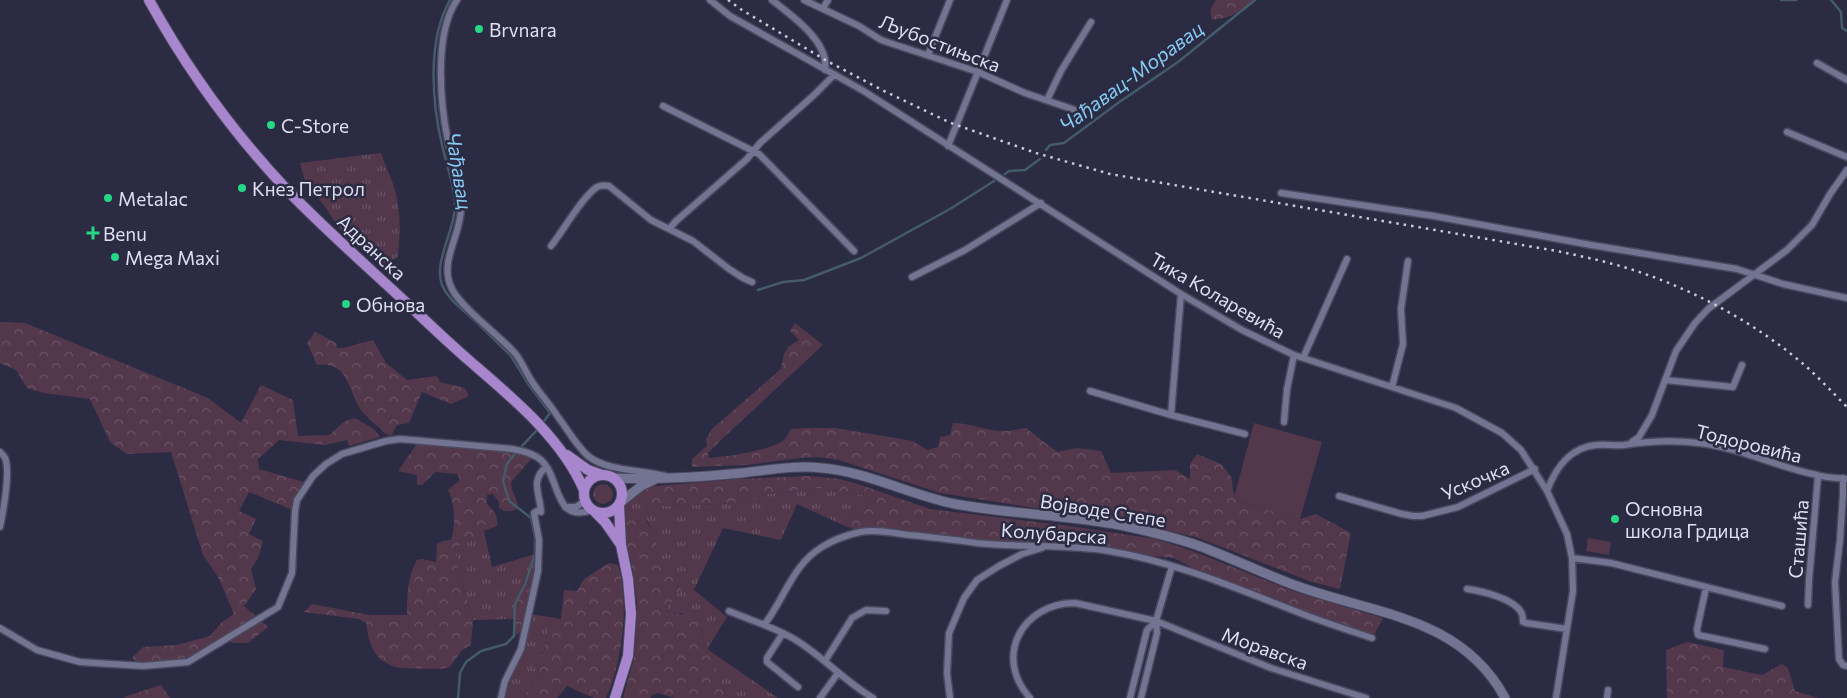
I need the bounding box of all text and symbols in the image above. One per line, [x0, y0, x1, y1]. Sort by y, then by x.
street label: Љубостињска [876, 9, 1004, 77]
water label: Чађавац-Моравац [1054, 16, 1208, 136]
place label: Brvnara [489, 18, 557, 41]
marker: Brvnara [473, 23, 485, 35]
place label: C-Store [281, 114, 349, 137]
marker: C-Store [265, 119, 277, 131]
water label: Чађавац [442, 131, 478, 211]
place label: Кнез Петрол [252, 177, 365, 200]
marker: Кнез Петрол [236, 182, 248, 194]
place label: Metalac [118, 187, 188, 210]
marker: Metalac [102, 192, 114, 204]
street label: Адранска [333, 209, 411, 285]
place label: Benu [103, 222, 147, 245]
marker: Benu [87, 227, 99, 239]
place label: Mega Maxi [125, 246, 220, 269]
street label: Тика Коларевића [1146, 247, 1290, 343]
marker: Mega Maxi [109, 251, 121, 263]
place label: Обнова [356, 293, 425, 316]
marker: Обнова [340, 298, 352, 310]
street label: Тодоровића [1694, 419, 1804, 467]
street label: Ускочка [1438, 455, 1512, 505]
street label: Војводе Степе [1039, 489, 1167, 531]
place label: Основна школа Грдица [1625, 497, 1749, 542]
street label: Сташића [1783, 499, 1813, 579]
marker: Основна школа Грдица [1609, 513, 1621, 525]
street label: Колубарска [1000, 518, 1108, 548]
street label: Моравска [1219, 622, 1311, 674]

